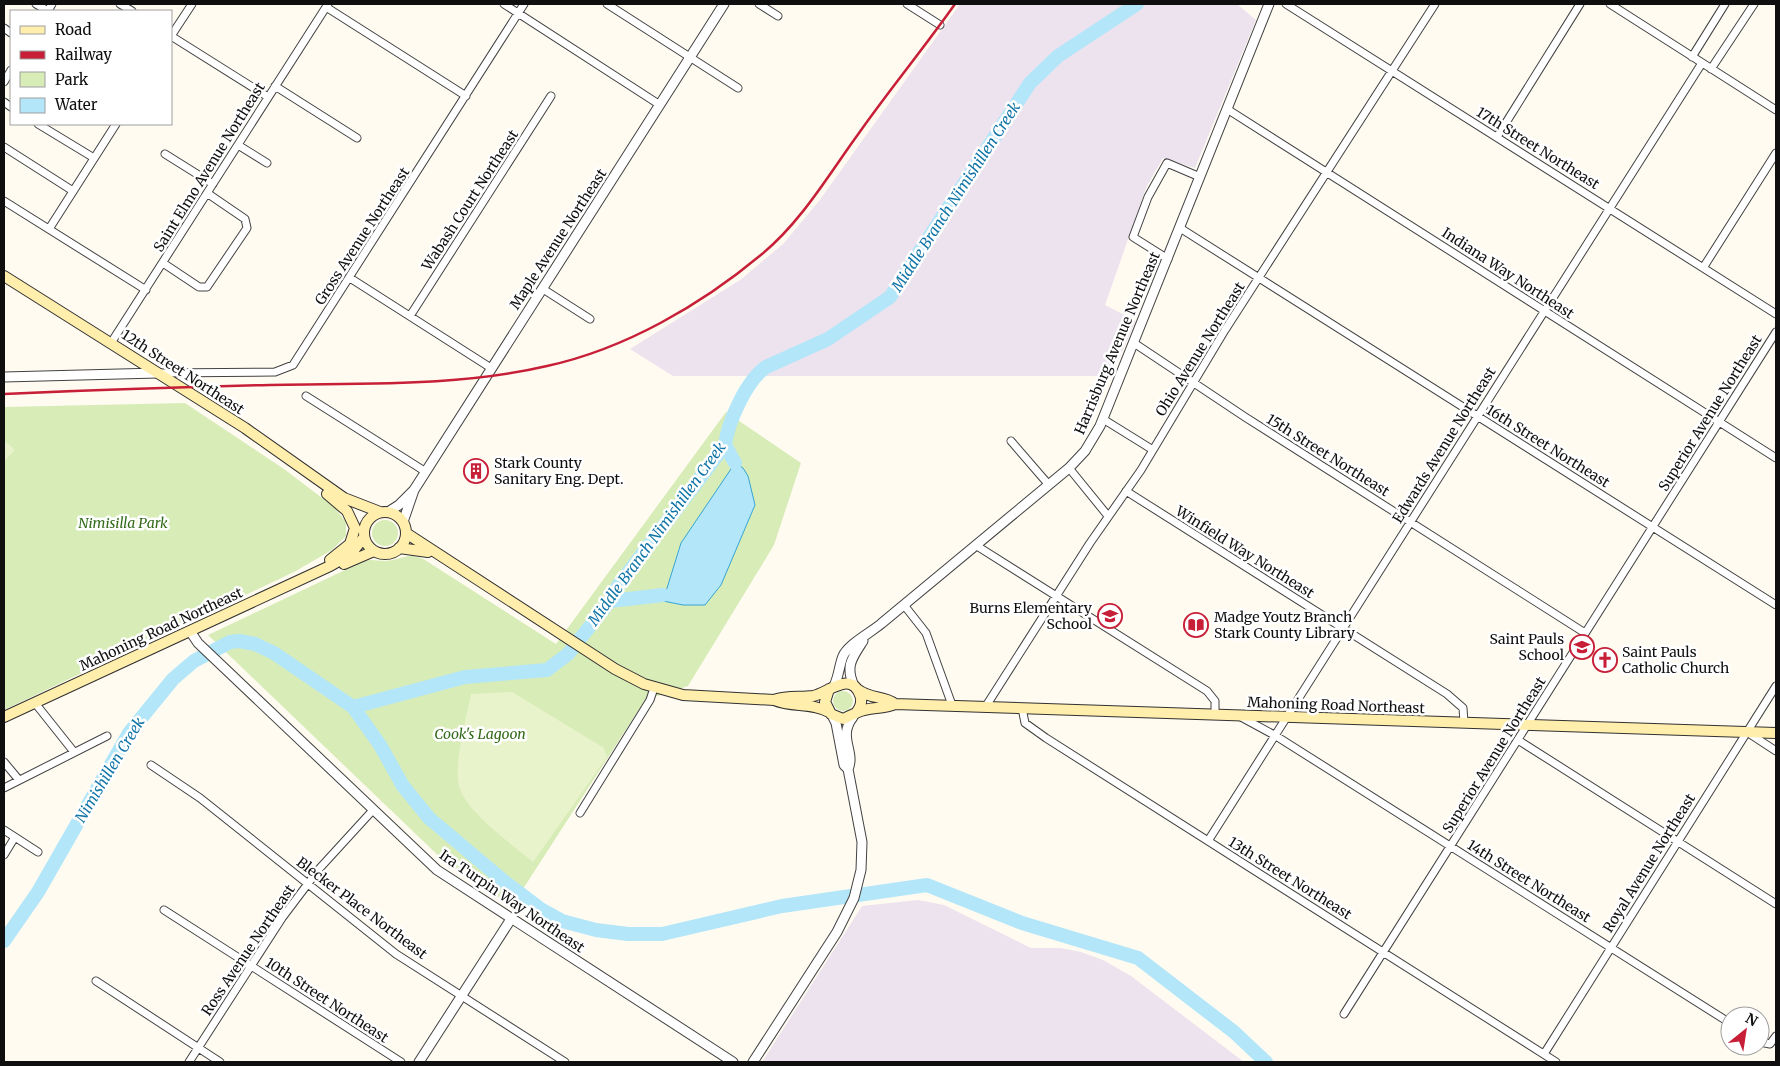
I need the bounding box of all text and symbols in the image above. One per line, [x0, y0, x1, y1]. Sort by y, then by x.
legend [10, 10, 172, 125]
text: Road [55, 20, 91, 39]
text: Railway [55, 45, 112, 64]
text: Park [55, 70, 89, 89]
street label: Saint Elmo Avenue Northeast [149, 78, 269, 255]
text: Water [54, 95, 98, 114]
water label: Middle Branch Nimishillen Creek [887, 98, 1024, 296]
street label: 17th Street Northeast [1473, 103, 1603, 193]
street label: Wabash Court Northeast [417, 126, 522, 274]
street label: Gross Avenue Northeast [311, 163, 414, 308]
street label: Maple Avenue Northeast [506, 165, 611, 313]
street label: Indiana Way Northeast [1439, 224, 1578, 323]
street label: Harrisburg Avenue Northeast [1070, 248, 1164, 437]
street label: Ohio Avenue Northeast [1151, 278, 1249, 419]
street label: 12th Street Northeast [118, 326, 248, 419]
street label: Superior Avenue Northeast [1654, 331, 1766, 494]
street label: Edwards Avenue Northeast [1389, 363, 1500, 526]
street label: 16th Street Northeast [1483, 401, 1614, 492]
street label: 15th Street Northeast [1263, 410, 1393, 500]
water label: Middle Branch Nimishillen Creek [583, 438, 730, 630]
place label: Stark County Sanitary Eng. Dept. [494, 454, 624, 488]
building icon: Stark County Sanitary Eng. Dept. [463, 458, 489, 484]
street label: Winfield Way Northeast [1172, 501, 1318, 602]
park label: Nimisilla Park [78, 514, 168, 532]
street label: Mahoning Road Northeast [77, 583, 246, 675]
place label: Burns Elementary School [970, 599, 1093, 633]
school or university icon: Burns Elementary School [1097, 603, 1123, 629]
place label: Madge Youtz Branch Stark County Library [1214, 608, 1356, 642]
library icon: Madge Youtz Branch Stark County Library [1183, 612, 1209, 638]
place label: Saint Pauls School [1489, 630, 1565, 664]
school or university icon: Saint Pauls School [1569, 634, 1595, 660]
place label: Saint Pauls Catholic Church [1622, 643, 1729, 677]
church icon: Saint Pauls Catholic Church [1592, 647, 1618, 673]
street label: Superior Avenue Northeast [1438, 673, 1550, 836]
street label: Mahoning Road Northeast [1247, 693, 1426, 717]
water label: Nimishillen Creek [71, 713, 149, 826]
park label: Cook's Lagoon [434, 725, 526, 743]
street label: Royal Avenue Northeast [1599, 790, 1699, 936]
street label: 13th Street Northeast [1225, 833, 1355, 924]
street label: 14th Street Northeast [1464, 836, 1595, 927]
street label: Ira Turpin Way Northeast [436, 846, 589, 957]
street label: Blecker Place Northeast [293, 853, 431, 963]
street label: Ross Avenue Northeast [197, 881, 299, 1019]
street label: 10th Street Northeast [262, 954, 392, 1047]
north arrow [1720, 1006, 1770, 1056]
text: N [1742, 1009, 1761, 1030]

